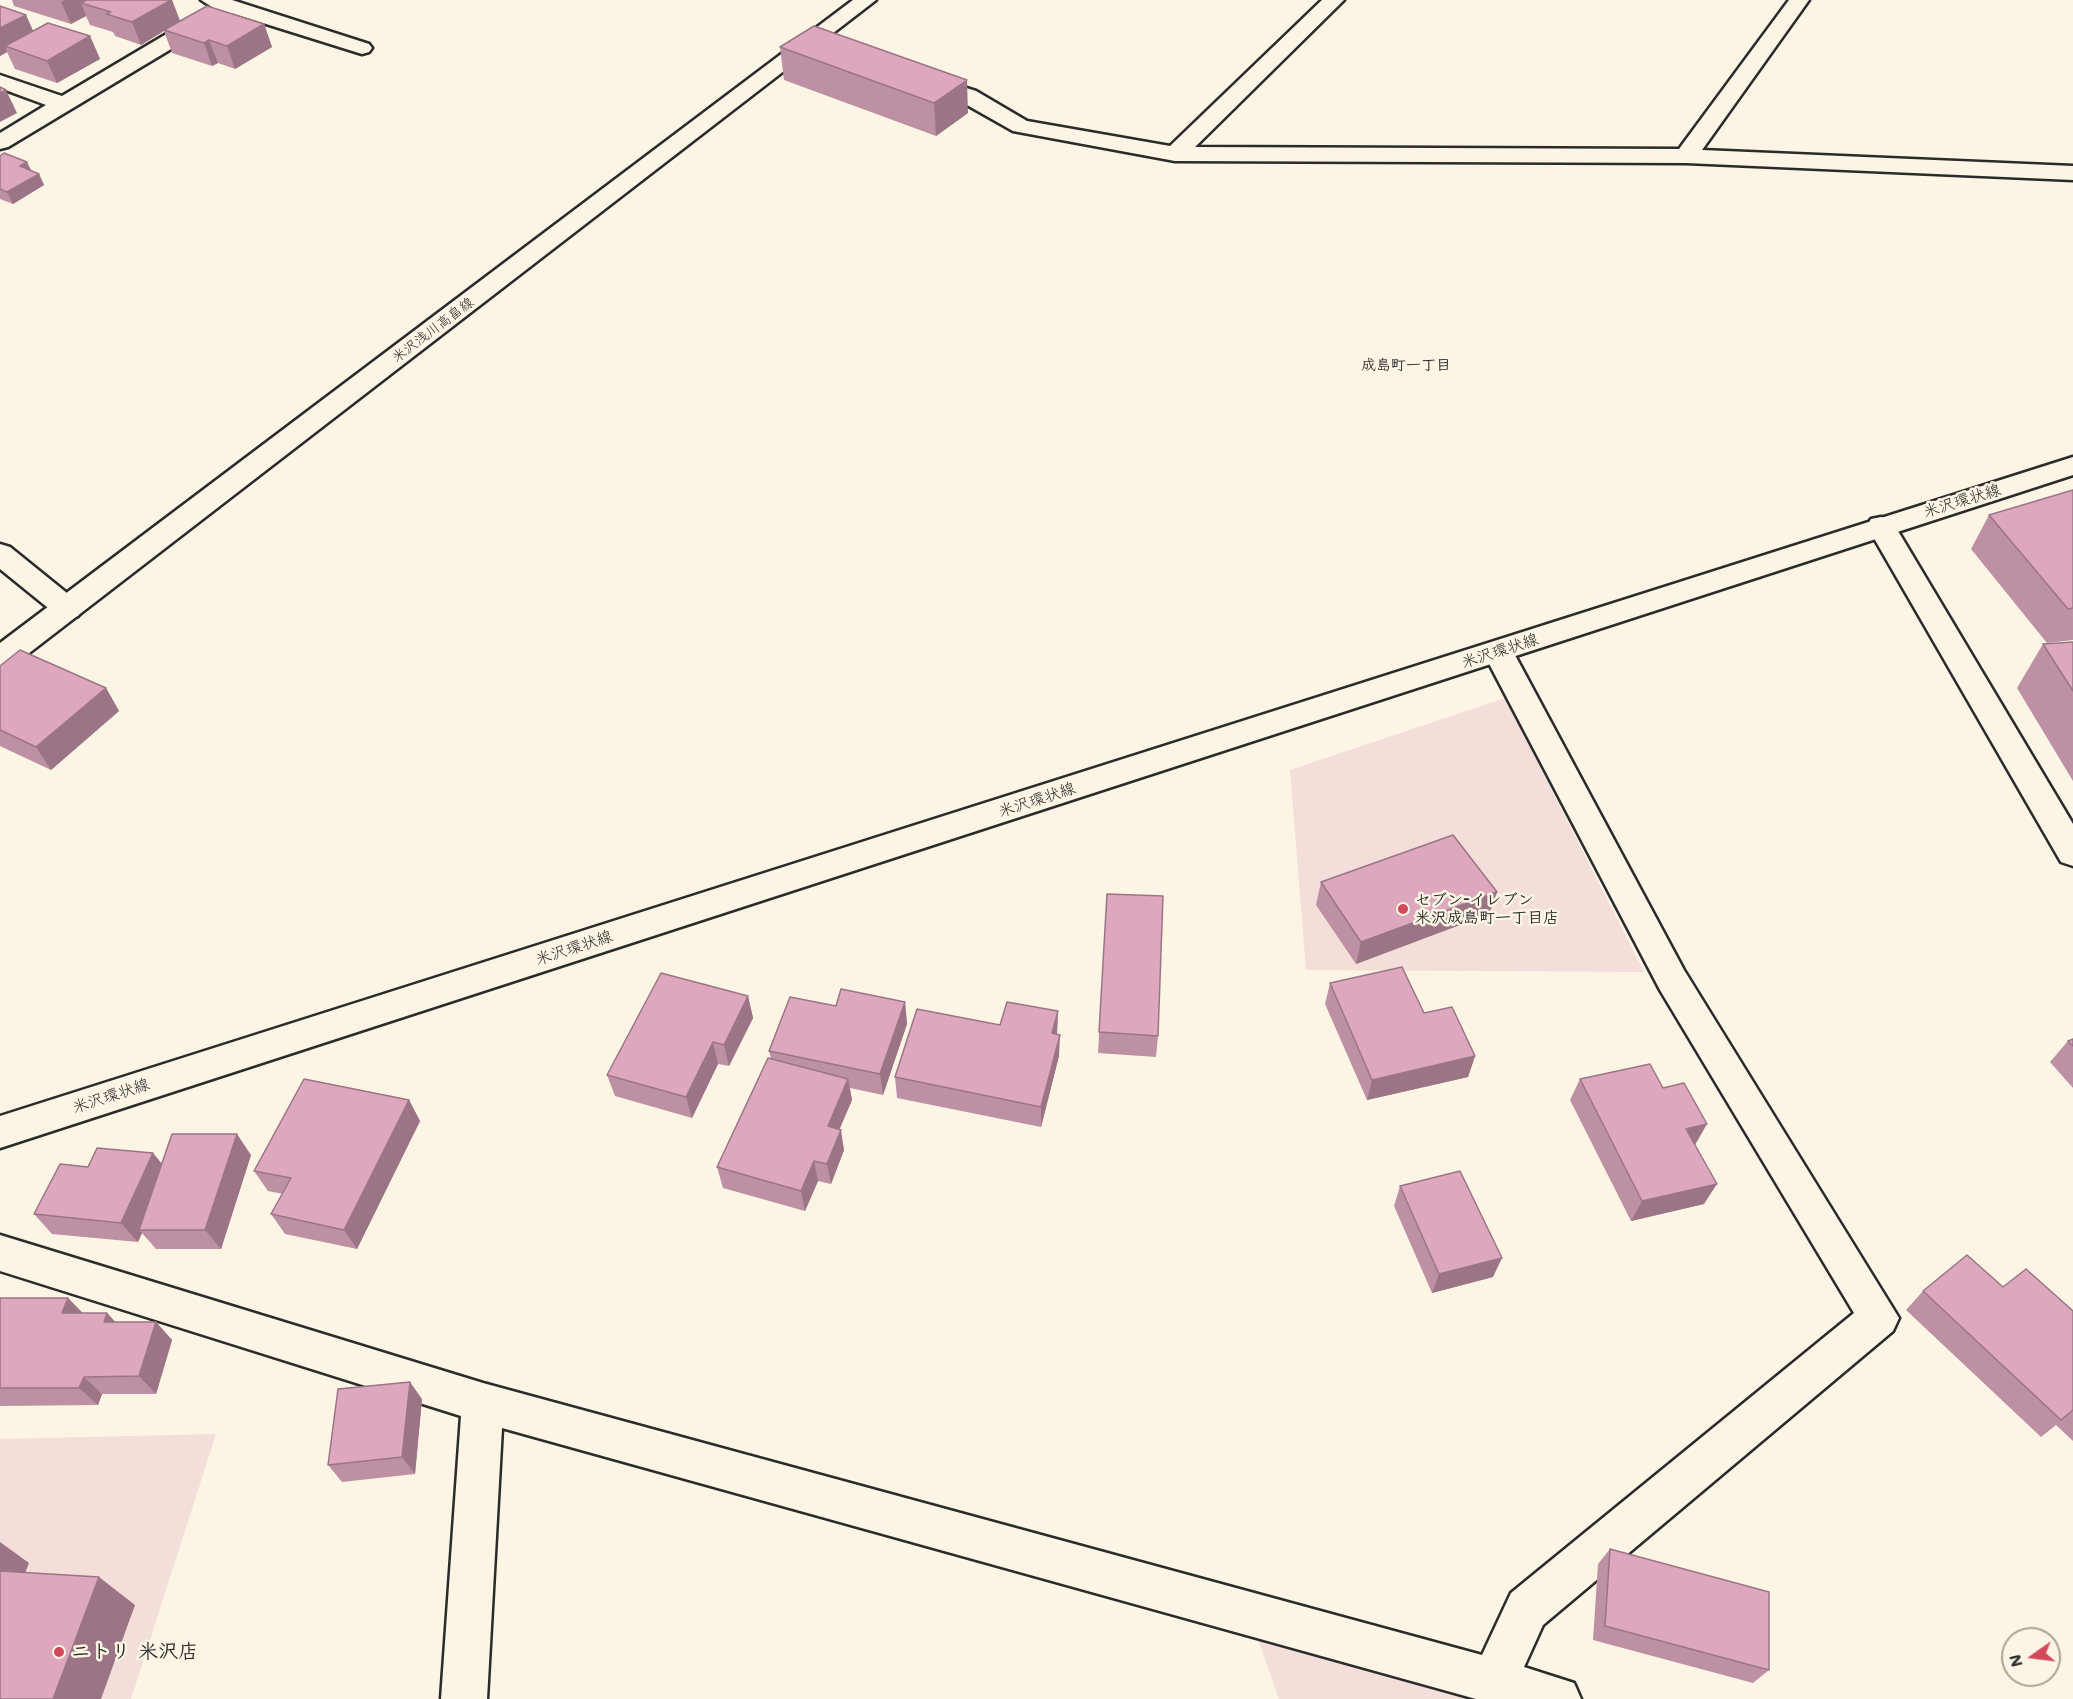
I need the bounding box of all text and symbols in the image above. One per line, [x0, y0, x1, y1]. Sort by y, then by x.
street label: 米沢浅川高畠線 [389, 294, 477, 366]
district label: 成島町一丁目 [1361, 356, 1451, 374]
street label: 米沢環状線 [1921, 480, 2003, 522]
street label: 米沢環状線 [1459, 630, 1541, 672]
street label: 米沢環状線 [996, 779, 1078, 821]
place label: セブン-イレブン 米沢成島町一丁目店 [1415, 890, 1559, 928]
marker: セブン-イレブン 米沢成島町一丁目店 [1396, 902, 1410, 916]
street label: 米沢環状線 [533, 927, 615, 969]
street label: 米沢環状線 [70, 1075, 152, 1117]
north arrow [2001, 1627, 2061, 1687]
place label: ニトリ 米沢店 [71, 1640, 198, 1664]
marker: ニトリ 米沢店 [52, 1645, 66, 1659]
text: N [2003, 1653, 2027, 1669]

